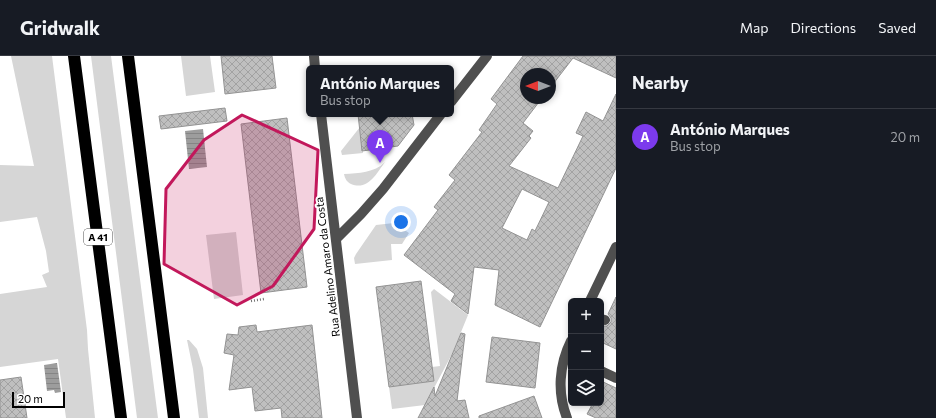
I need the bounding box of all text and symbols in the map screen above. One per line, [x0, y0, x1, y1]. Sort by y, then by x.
text: Gridwalk [20, 16, 100, 39]
text: Map [740, 19, 769, 36]
text: Directions [791, 19, 856, 36]
text: Saved [878, 19, 916, 36]
popup [306, 65, 454, 117]
north arrow [520, 68, 556, 104]
text: Nearby [632, 72, 689, 93]
text: António Marques [320, 74, 440, 92]
text: Bus stop [320, 92, 371, 108]
text: António Marques [670, 120, 790, 138]
text: A [640, 129, 650, 145]
text: 20 m [891, 129, 920, 145]
pin: A [367, 130, 393, 163]
text: Bus stop [670, 138, 721, 154]
street label: Rua Adelino Amaro da Costa [312, 196, 342, 338]
your location [391, 212, 411, 232]
road number: A 41 [84, 229, 112, 245]
map controls [568, 298, 604, 406]
button: + [568, 298, 604, 334]
button: − [568, 334, 604, 370]
button: layers [568, 370, 604, 406]
scale bar [12, 390, 65, 409]
text: 20 m [18, 392, 43, 405]

